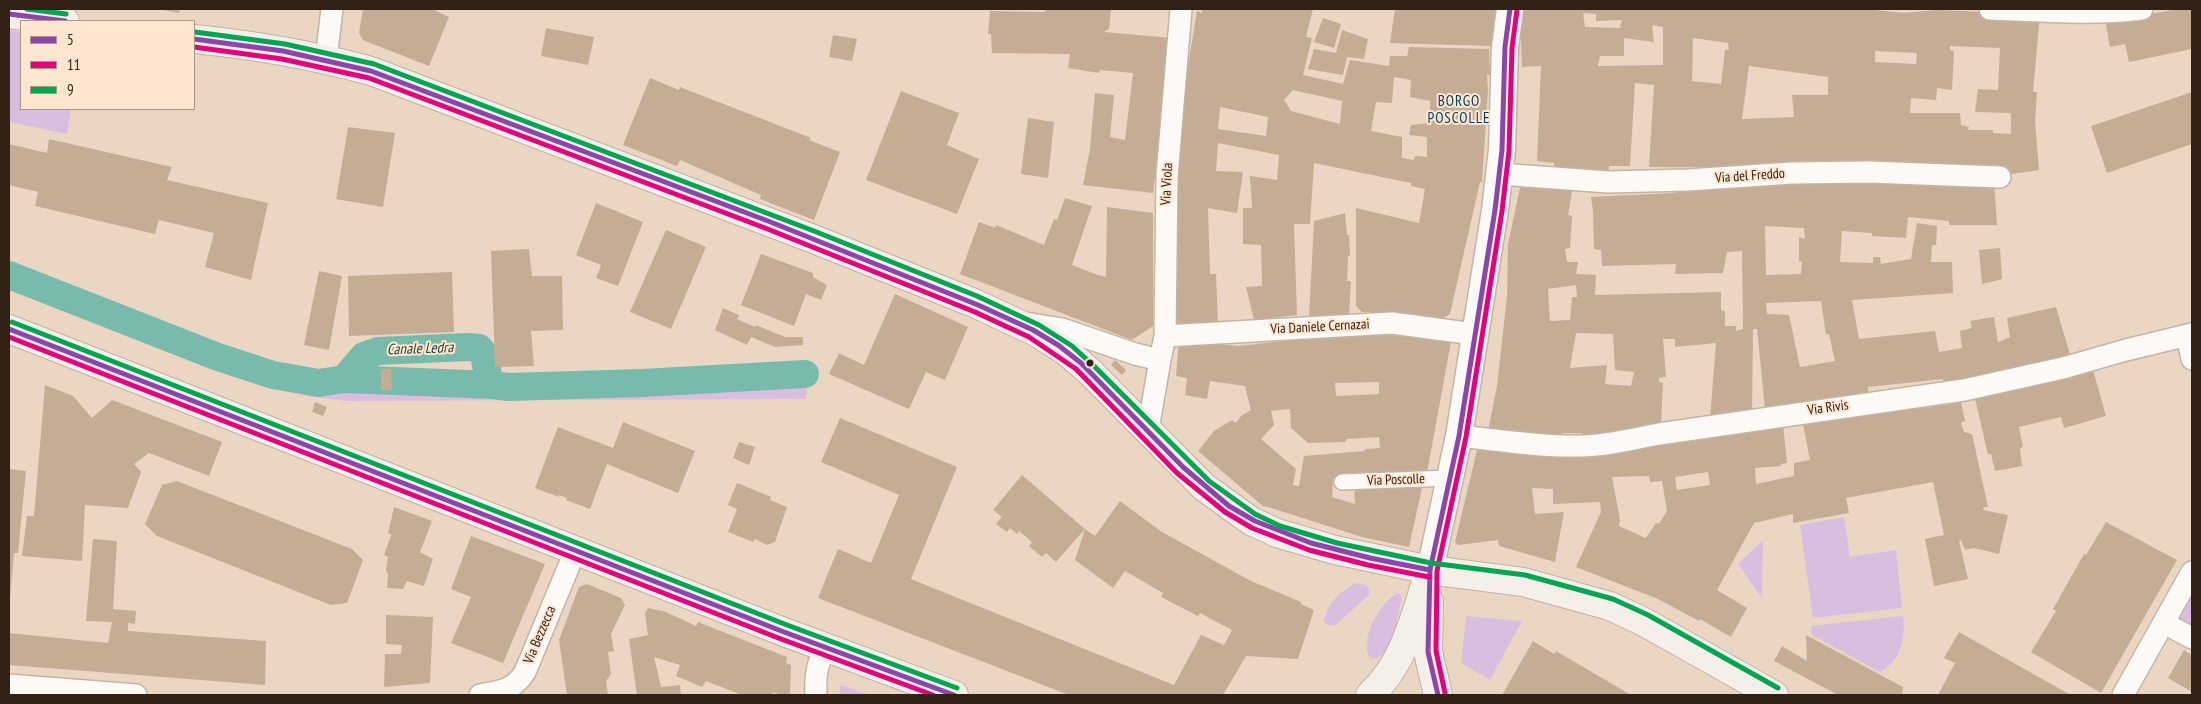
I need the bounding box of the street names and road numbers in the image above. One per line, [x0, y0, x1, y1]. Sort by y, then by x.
street label: Via Viola [1157, 162, 1177, 206]
street label: Via del Freddo [1715, 165, 1785, 187]
street label: Via Daniele Cernazai [1270, 316, 1370, 338]
street label: Via Rivis [1807, 397, 1849, 419]
street label: Via Poscolle [1367, 471, 1425, 489]
street label: Via Bezzecca [520, 604, 560, 666]

